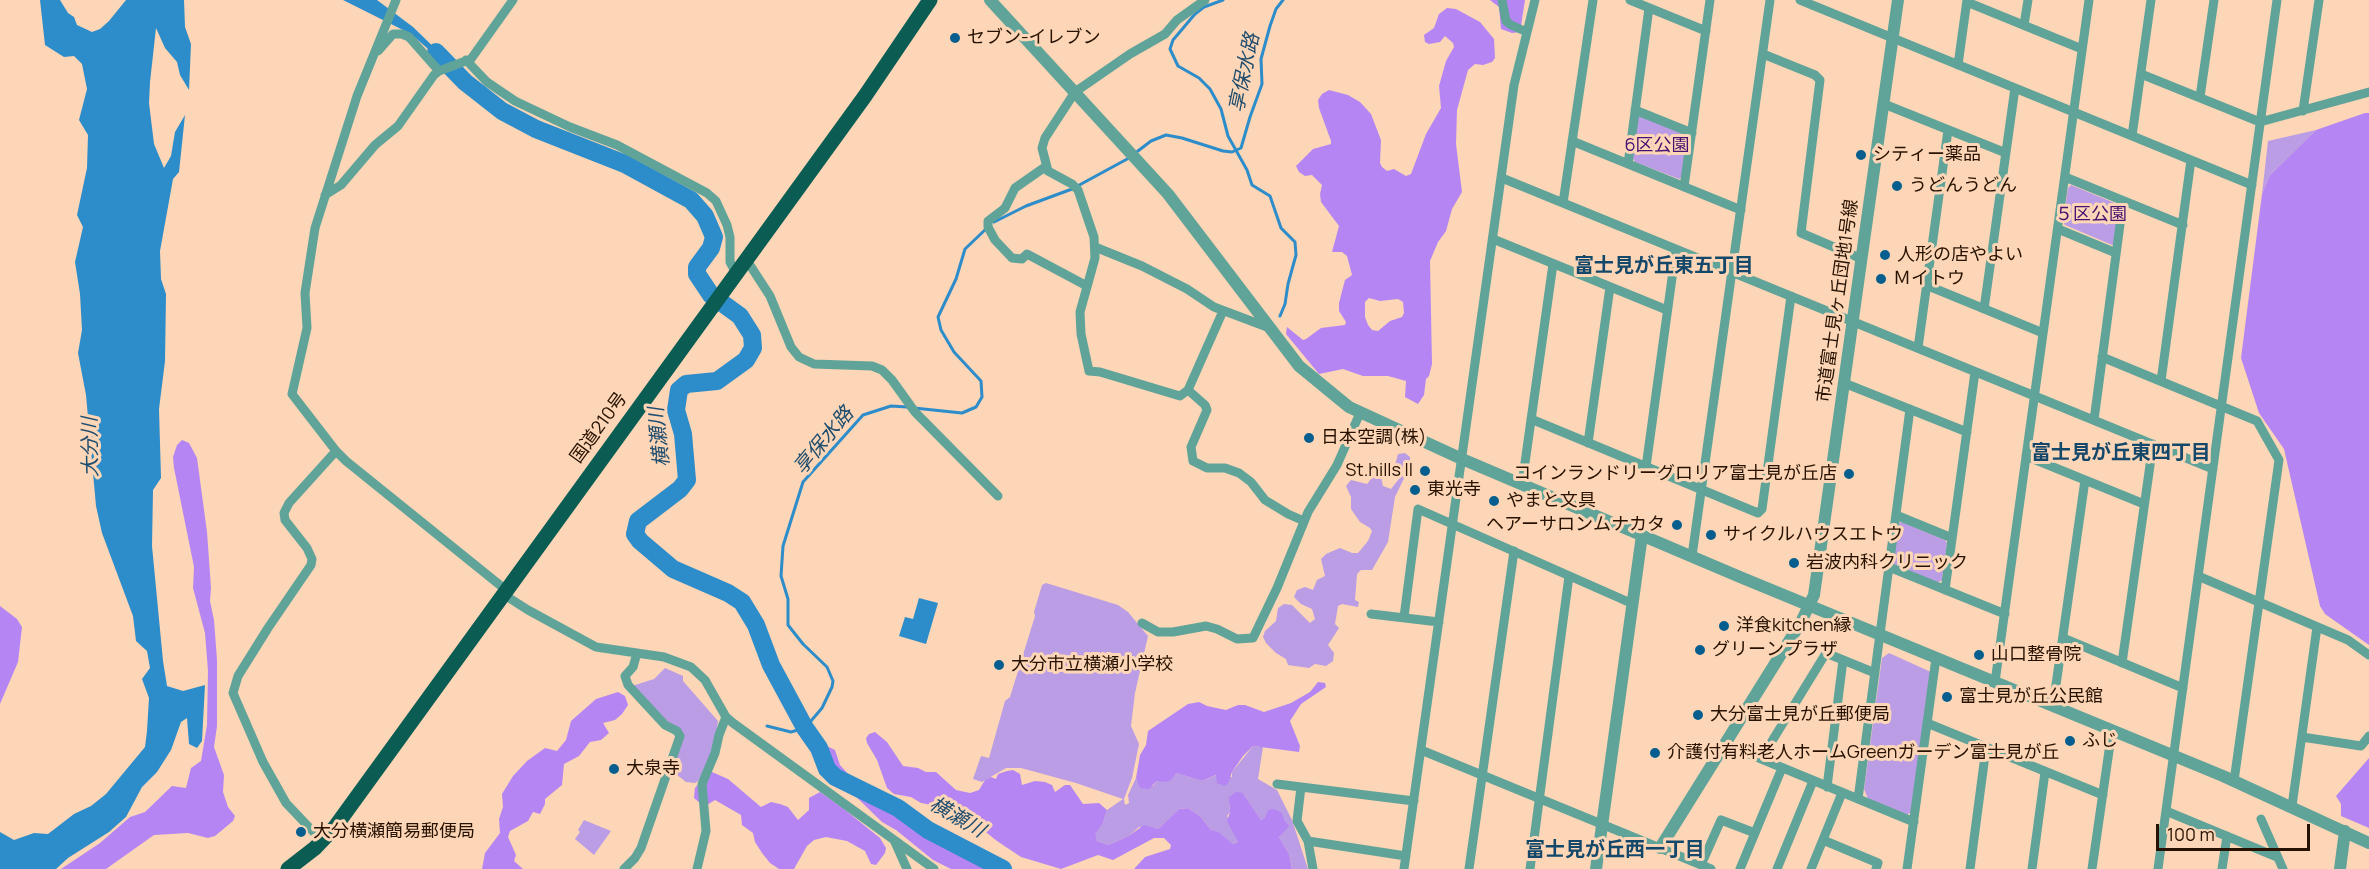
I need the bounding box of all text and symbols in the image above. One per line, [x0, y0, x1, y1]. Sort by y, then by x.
place label: セブン-イレブン [967, 27, 1101, 49]
marker: セブン-イレブン [948, 31, 962, 45]
water label: 享保水路 [1225, 31, 1265, 115]
park label: 6区公園 [1624, 135, 1690, 157]
place label: シティー薬品 [1873, 144, 1981, 166]
marker: シティー薬品 [1854, 148, 1868, 162]
place label: うどんうどん [1909, 175, 2017, 197]
marker: うどんうどん [1890, 179, 1904, 193]
street label: 市道富士見ヶ丘団地1号線 [1813, 198, 1863, 404]
park label: ５区公園 [2055, 204, 2127, 226]
place label: 人形の店やよい [1897, 244, 2023, 266]
marker: 人形の店やよい [1878, 248, 1892, 262]
district label: 富士見が丘東五丁目 [1574, 254, 1754, 278]
place label: Ｍイトウ [1893, 268, 1965, 290]
marker: Ｍイトウ [1874, 272, 1888, 286]
street label: 国道210号 [566, 388, 632, 468]
water label: 享保水路 [789, 403, 859, 479]
water label: 横瀬川 [645, 406, 675, 468]
water label: 大分川 [78, 417, 104, 477]
place label: 日本空調(株) [1321, 427, 1426, 449]
marker: 日本空調(株) [1302, 431, 1316, 445]
district label: 富士見が丘東四丁目 [2031, 441, 2211, 465]
place label: St.hills II [1345, 460, 1413, 482]
place label: コインランドリーグロリア富士見が丘店 [1513, 463, 1837, 485]
marker: St.hills II [1418, 464, 1432, 478]
marker: コインランドリーグロリア富士見が丘店 [1842, 467, 1856, 481]
place label: 東光寺 [1427, 479, 1481, 501]
marker: 東光寺 [1408, 483, 1422, 497]
place label: やまと文具 [1506, 490, 1596, 512]
marker: やまと文具 [1487, 494, 1501, 508]
place label: ヘアーサロンムナカタ [1486, 514, 1665, 536]
marker: ヘアーサロンムナカタ [1670, 518, 1684, 532]
place label: サイクルハウスエトウ [1723, 524, 1903, 546]
marker: サイクルハウスエトウ [1704, 528, 1718, 542]
place label: 岩波内科クリニック [1806, 552, 1968, 574]
marker: 岩波内科クリニック [1787, 556, 1801, 570]
place label: 洋食kitchen縁 [1736, 615, 1852, 637]
marker: 洋食kitchen縁 [1717, 619, 1731, 633]
place label: グリーンプラザ [1712, 639, 1838, 661]
marker: グリーンプラザ [1693, 643, 1707, 657]
place label: 山口整骨院 [1991, 644, 2081, 666]
marker: 山口整骨院 [1972, 648, 1986, 662]
place label: 大分市立横瀬小学校 [1011, 654, 1173, 676]
marker: 大分市立横瀬小学校 [992, 658, 1006, 672]
place label: 富士見が丘公民館 [1959, 686, 2103, 708]
marker: 富士見が丘公民館 [1940, 690, 1954, 704]
place label: 大分富士見が丘郵便局 [1710, 704, 1890, 726]
marker: 大分富士見が丘郵便局 [1691, 708, 1705, 722]
place label: ふじ [2082, 730, 2118, 752]
marker: ふじ [2063, 734, 2077, 748]
place label: 介護付有料老人ホームGreenガーデン富士見が丘 [1667, 742, 2059, 764]
marker: 介護付有料老人ホームGreenガーデン富士見が丘 [1648, 746, 1662, 760]
place label: 大泉寺 [626, 758, 680, 780]
marker: 大泉寺 [607, 762, 621, 776]
water label: 横瀬川 [925, 793, 989, 843]
scale bar [2159, 812, 2314, 850]
place label: 大分横瀬簡易郵便局 [313, 821, 475, 843]
text: 100 m [2167, 822, 2215, 846]
marker: 大分横瀬簡易郵便局 [294, 825, 308, 839]
district label: 富士見が丘西一丁目 [1525, 838, 1705, 862]

